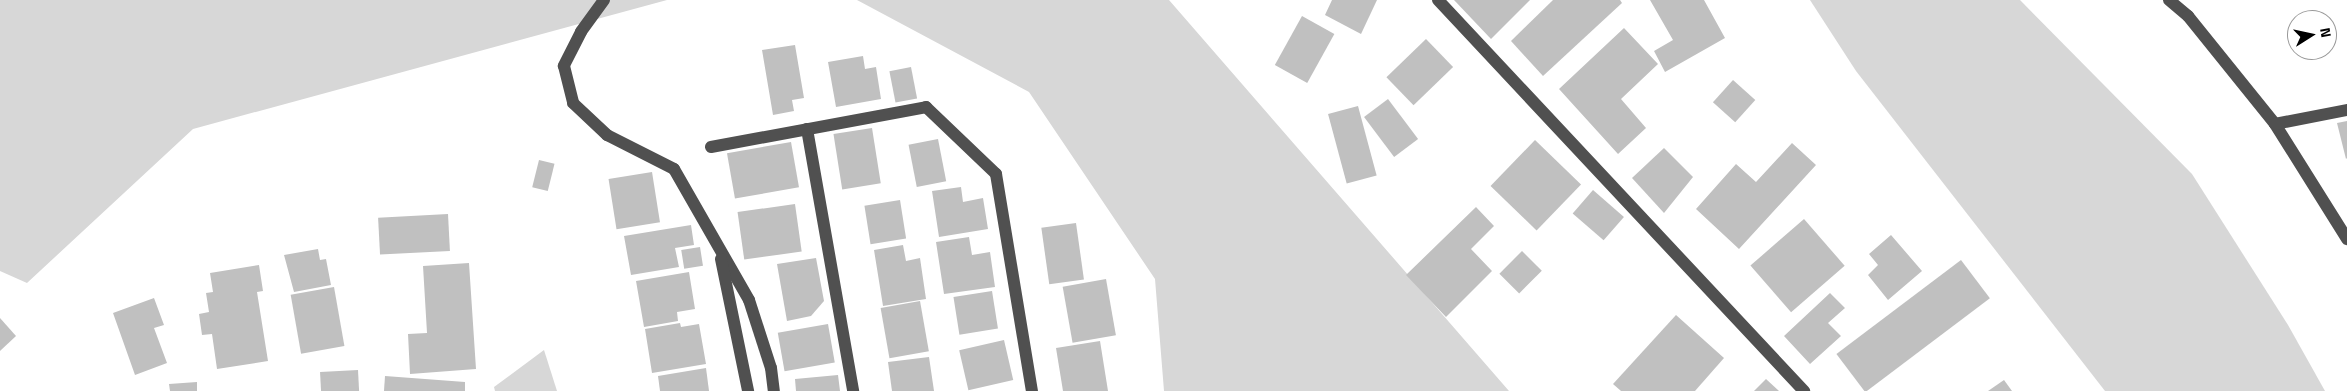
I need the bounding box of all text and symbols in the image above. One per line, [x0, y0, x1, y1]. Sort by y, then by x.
north arrow [2287, 10, 2337, 60]
text: N [2315, 26, 2337, 39]

